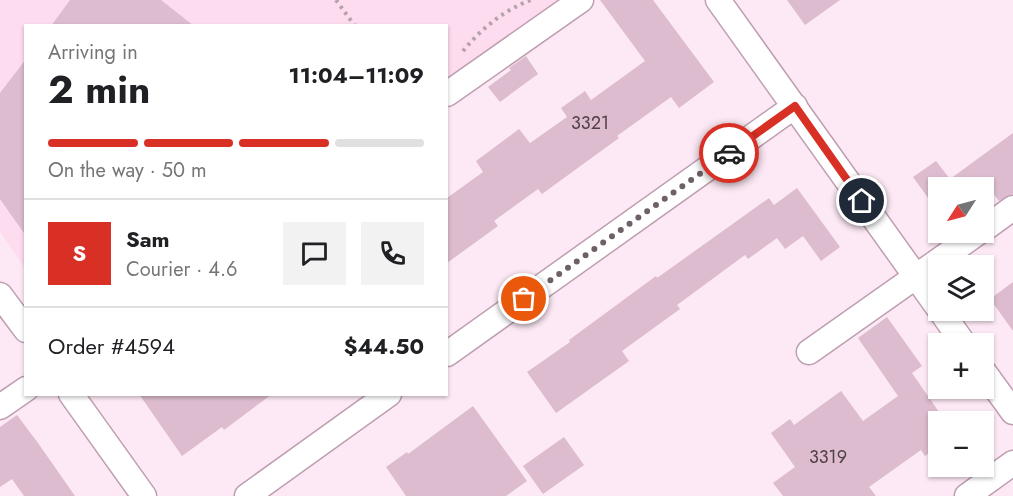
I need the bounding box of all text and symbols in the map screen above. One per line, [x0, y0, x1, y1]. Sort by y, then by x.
text: Arriving in [48, 38, 138, 67]
text: 11:04–11:09 [289, 59, 424, 91]
text: 2 min [48, 61, 150, 118]
house number: 3321 [571, 110, 609, 136]
courier [699, 123, 759, 183]
icon: car [713, 137, 746, 170]
text: On the way · 50 m [48, 156, 207, 185]
pin [836, 175, 887, 226]
north arrow [928, 177, 994, 243]
map controls [928, 177, 994, 477]
icon: home [845, 184, 878, 217]
button: chat [283, 222, 346, 285]
button: phone [361, 222, 424, 285]
text: Sam [126, 223, 170, 255]
text: S [73, 237, 86, 269]
text: Courier · 4.6 [126, 255, 238, 284]
button: layers [928, 255, 994, 321]
pin [498, 273, 549, 324]
icon: bag [507, 282, 540, 315]
text: Order #4594 [48, 330, 175, 362]
text: $44.50 [344, 330, 424, 362]
button: + [928, 333, 994, 399]
button: − [928, 411, 994, 477]
house number: 3319 [809, 444, 847, 470]

